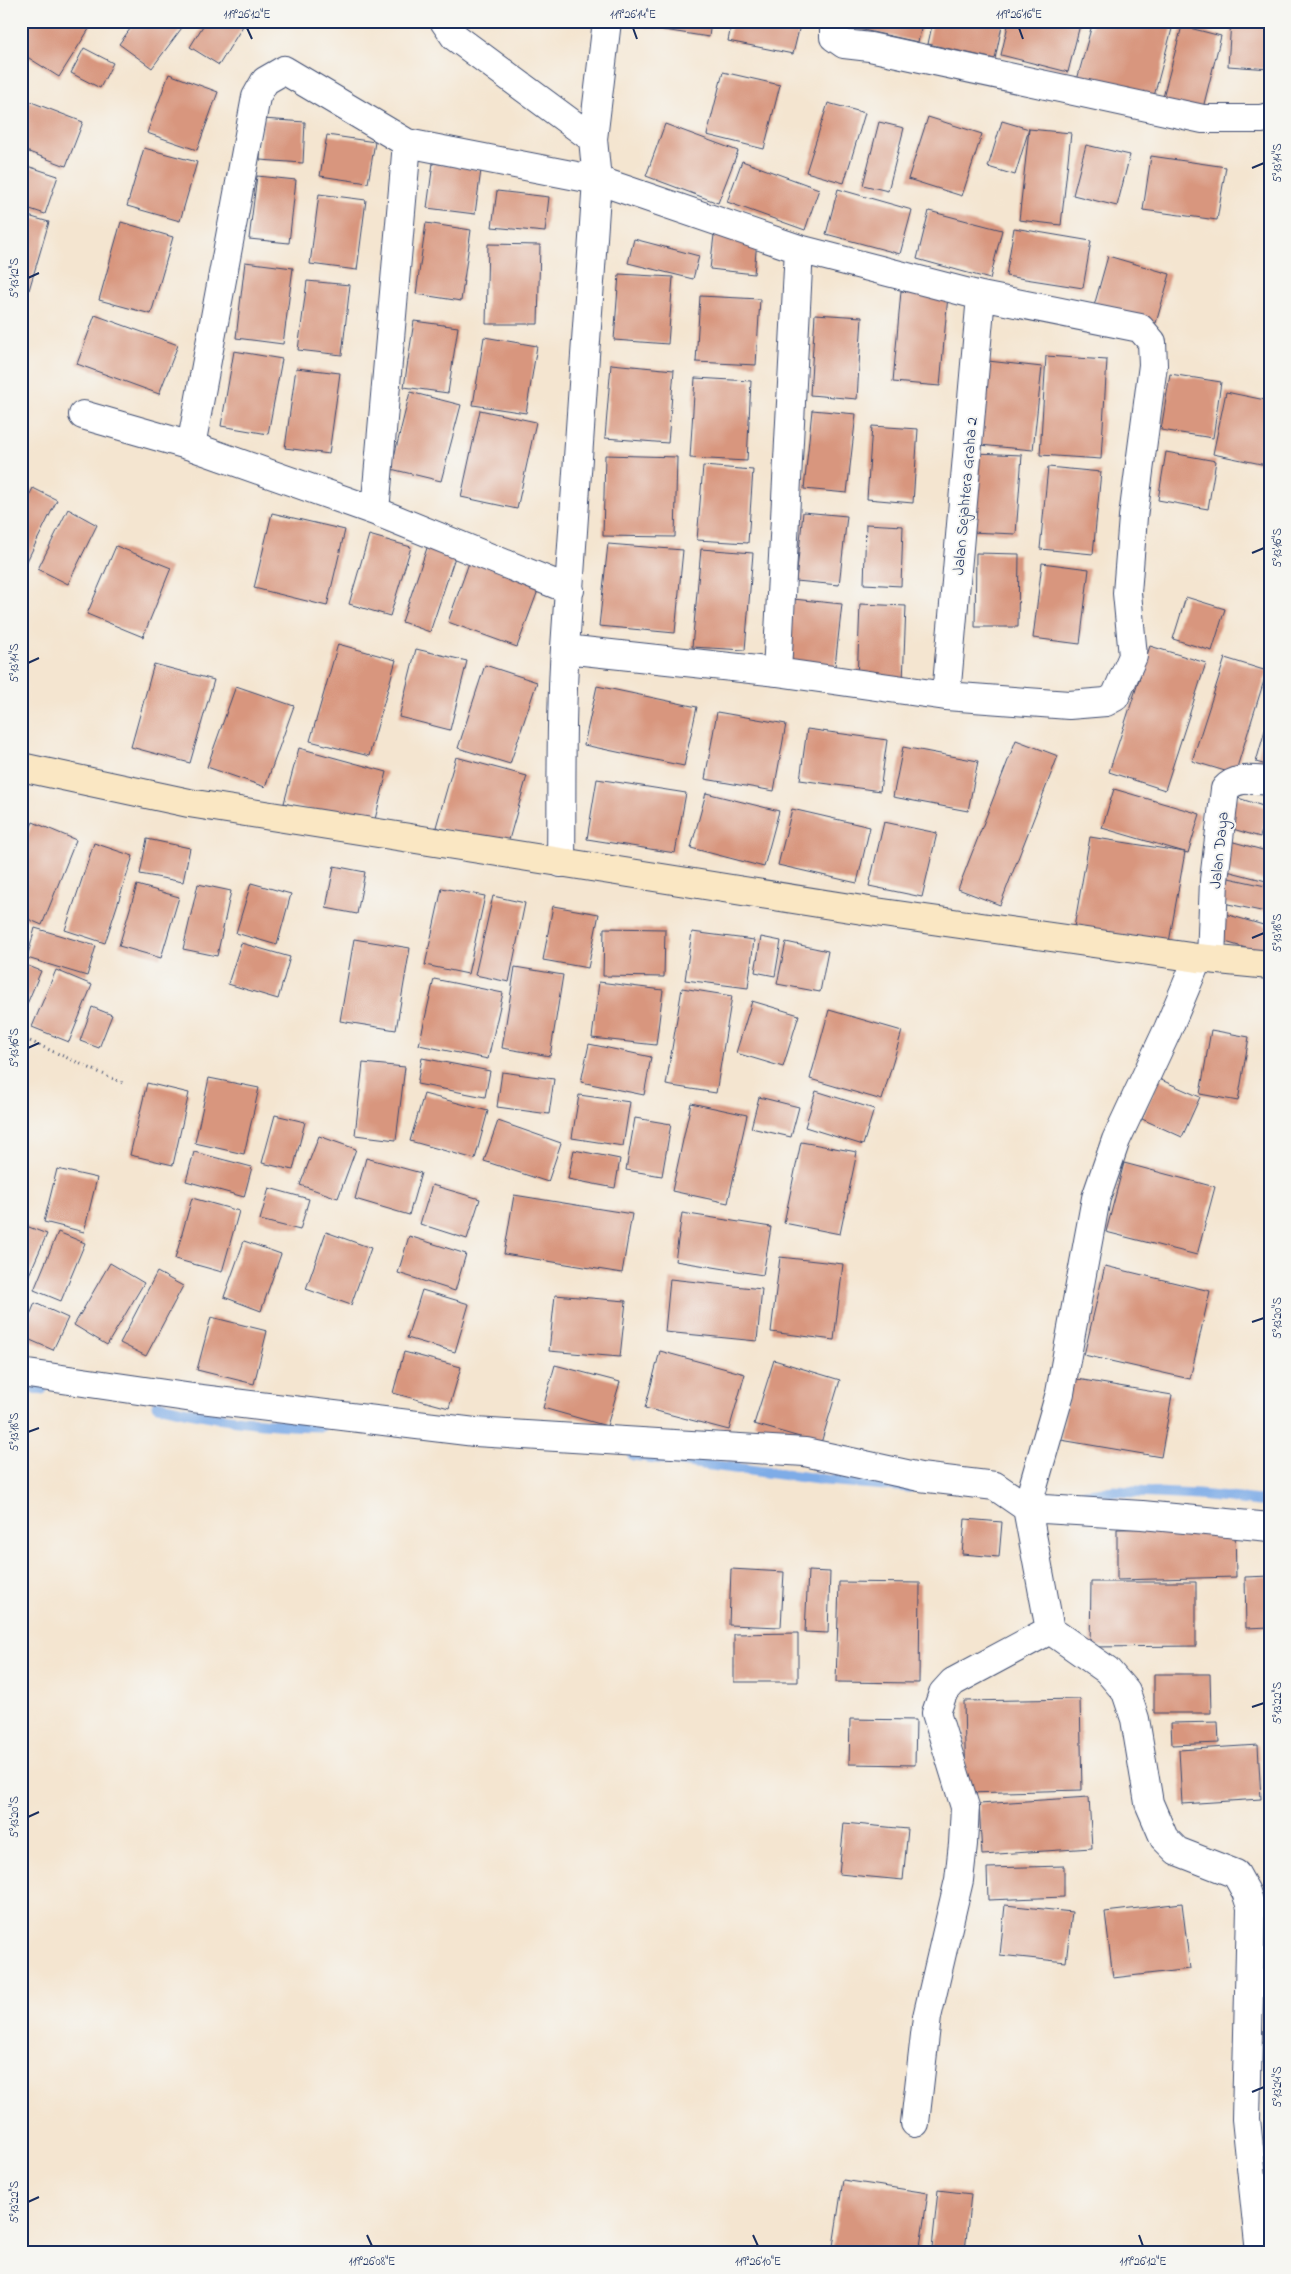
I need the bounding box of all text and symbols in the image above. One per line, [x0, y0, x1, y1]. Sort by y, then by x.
text: 119°26'12"E [224, 6, 270, 24]
text: 119°26'14"E [610, 6, 656, 24]
text: 119°26'16"E [996, 6, 1042, 24]
text: 5°13'14"S [1269, 143, 1287, 183]
text: 5°13'12"S [6, 258, 24, 298]
street label: Jalan Sejahtera Graha 2 [947, 416, 985, 576]
text: 5°13'16"S [1269, 528, 1287, 568]
text: 5°13'14"S [6, 643, 24, 683]
street label: Jalan Daya [1204, 810, 1236, 890]
text: 5°13'18"S [1269, 913, 1287, 952]
text: 5°13'16"S [6, 1028, 24, 1068]
text: 5°13'20"S [1269, 1297, 1287, 1339]
text: 5°13'18"S [6, 1412, 24, 1451]
text: 5°13'22"S [1269, 1681, 1287, 1724]
text: 5°13'20"S [6, 1796, 24, 1838]
text: 5°13'24"S [1269, 2066, 1287, 2108]
text: 5°13'22"S [6, 2180, 24, 2223]
text: 119°26'08"E [349, 2253, 395, 2271]
text: 119°26'10"E [735, 2253, 781, 2271]
text: 119°26'12"E [1120, 2253, 1166, 2271]

